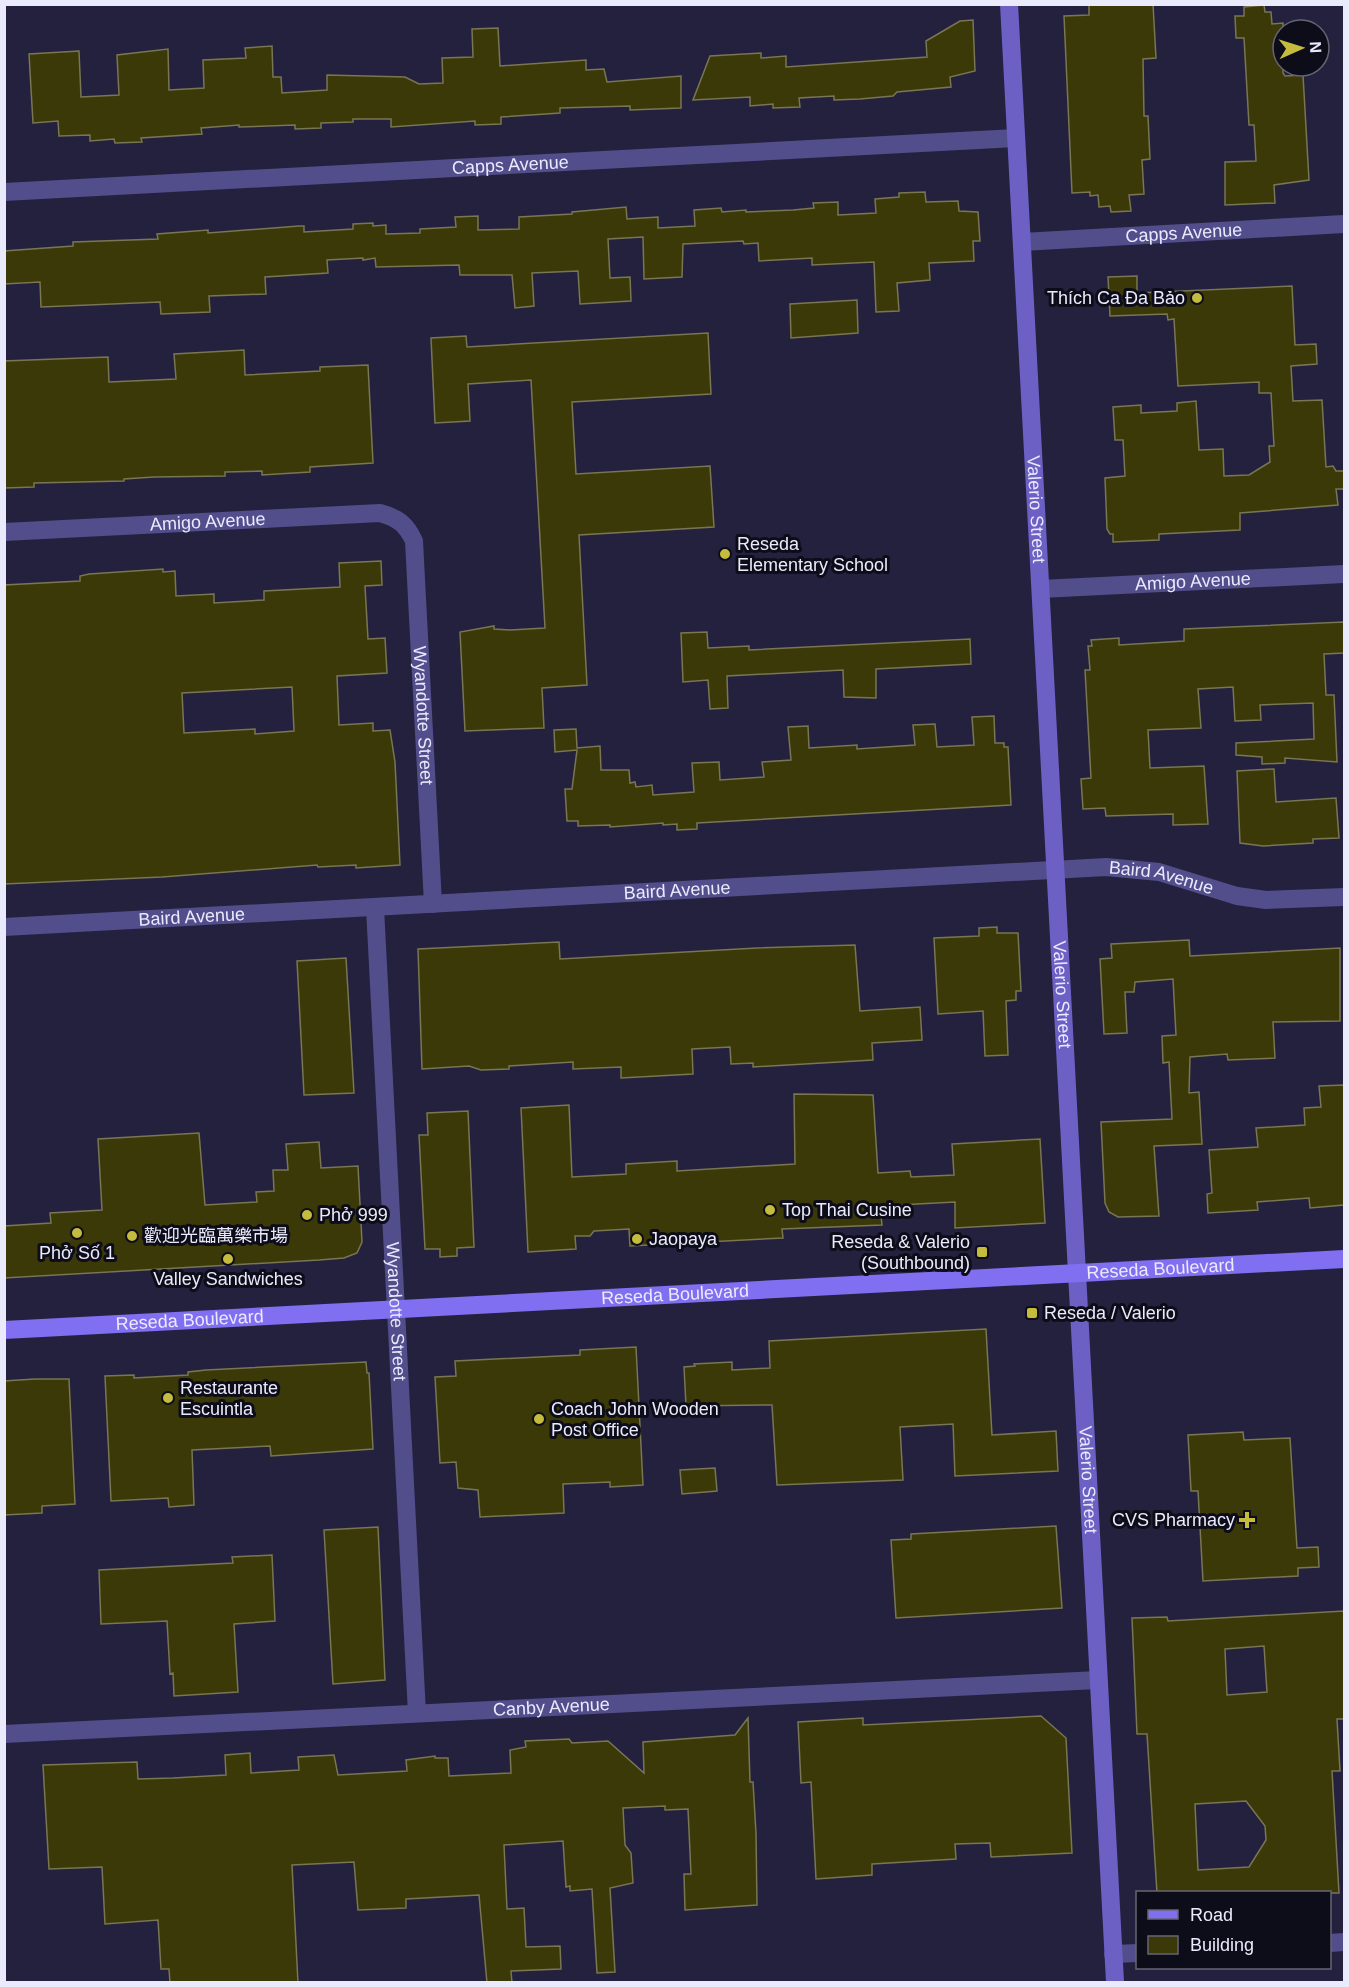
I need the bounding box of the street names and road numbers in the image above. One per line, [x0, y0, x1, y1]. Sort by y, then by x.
street label: Capps Avenue [451, 152, 569, 178]
street label: Capps Avenue [1125, 220, 1243, 246]
street label: Valerio Street [1023, 455, 1049, 564]
street label: Amigo Avenue [149, 509, 266, 535]
street label: Amigo Avenue [1134, 569, 1251, 594]
street label: Wyandotte Street [410, 645, 437, 785]
street label: Baird Avenue [1108, 857, 1216, 898]
street label: Baird Avenue [623, 877, 731, 903]
street label: Baird Avenue [138, 904, 246, 930]
street label: Valerio Street [1049, 940, 1075, 1049]
street label: Wyandotte Street [382, 1242, 410, 1381]
street label: Reseda Boulevard [1086, 1255, 1235, 1283]
street label: Reseda Boulevard [601, 1281, 750, 1308]
street label: Reseda Boulevard [115, 1306, 264, 1334]
street label: Valerio Street [1075, 1426, 1101, 1534]
street label: Canby Avenue [493, 1694, 610, 1720]

